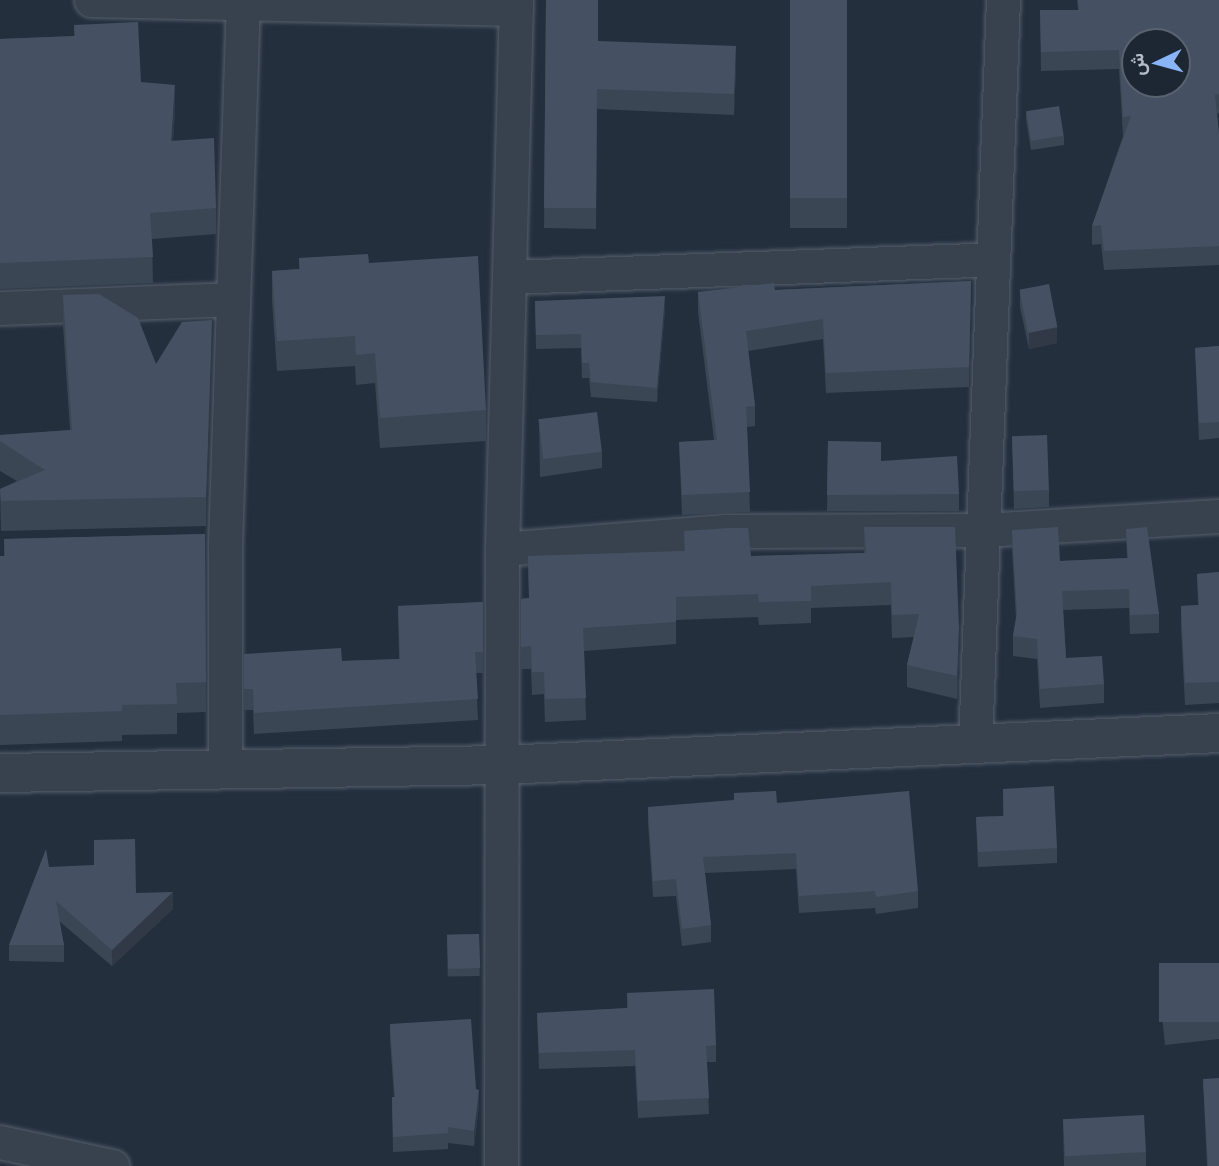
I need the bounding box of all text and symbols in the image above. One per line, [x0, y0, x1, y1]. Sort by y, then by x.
north arrow [1121, 28, 1191, 98]
text: ش [1125, 52, 1149, 77]

